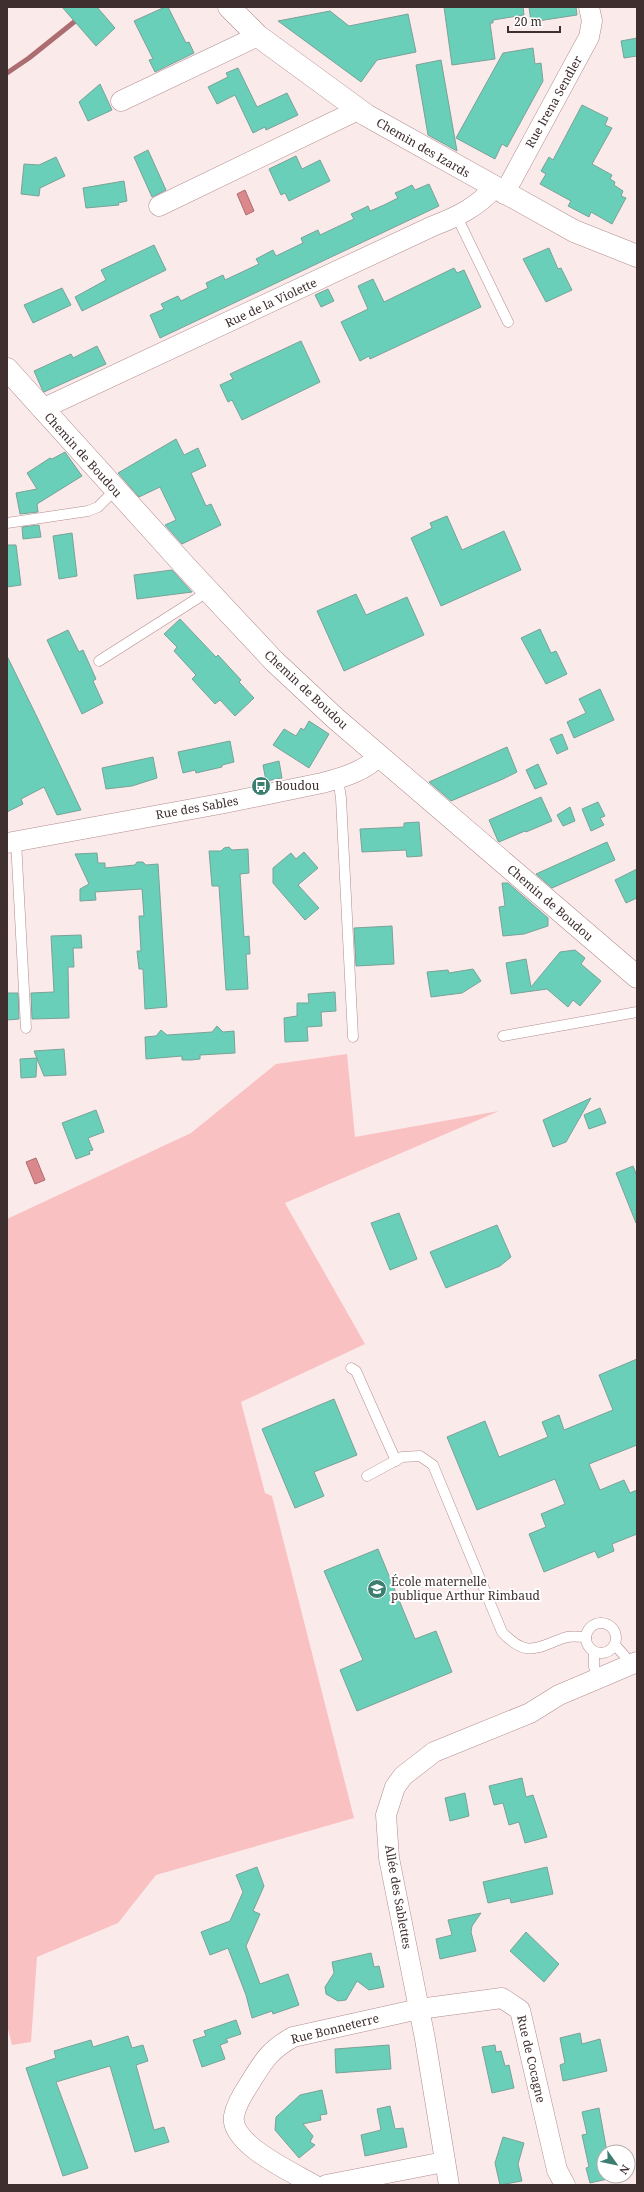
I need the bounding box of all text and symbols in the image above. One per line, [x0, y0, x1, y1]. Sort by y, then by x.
scale bar [508, 8, 560, 34]
text: 20 m [514, 13, 542, 30]
street label: Rue Irena Sendler [521, 52, 586, 151]
street label: Chemin des Izards [373, 114, 473, 181]
street label: Rue de la Violette [222, 274, 319, 331]
street label: Chemin de Boudou [41, 409, 126, 501]
street label: Chemin de Boudou [261, 646, 352, 733]
bus stop icon: Boudou [250, 775, 272, 797]
place label: Boudou [275, 777, 320, 794]
street label: Rue des Sables [154, 792, 240, 823]
street label: Chemin de Boudou [504, 861, 597, 945]
place label: École maternelle publique Arthur Rimbaud [391, 1573, 541, 1604]
school or university icon: École maternelle publique Arthur Rimbaud [366, 1578, 388, 1600]
street label: Allée des Sablettes [381, 1844, 416, 1950]
street label: Rue Bonneterre [289, 2009, 381, 2048]
street label: Rue de Cocagne [513, 2013, 550, 2104]
north arrow [596, 2144, 636, 2184]
text: N [616, 2162, 633, 2178]

